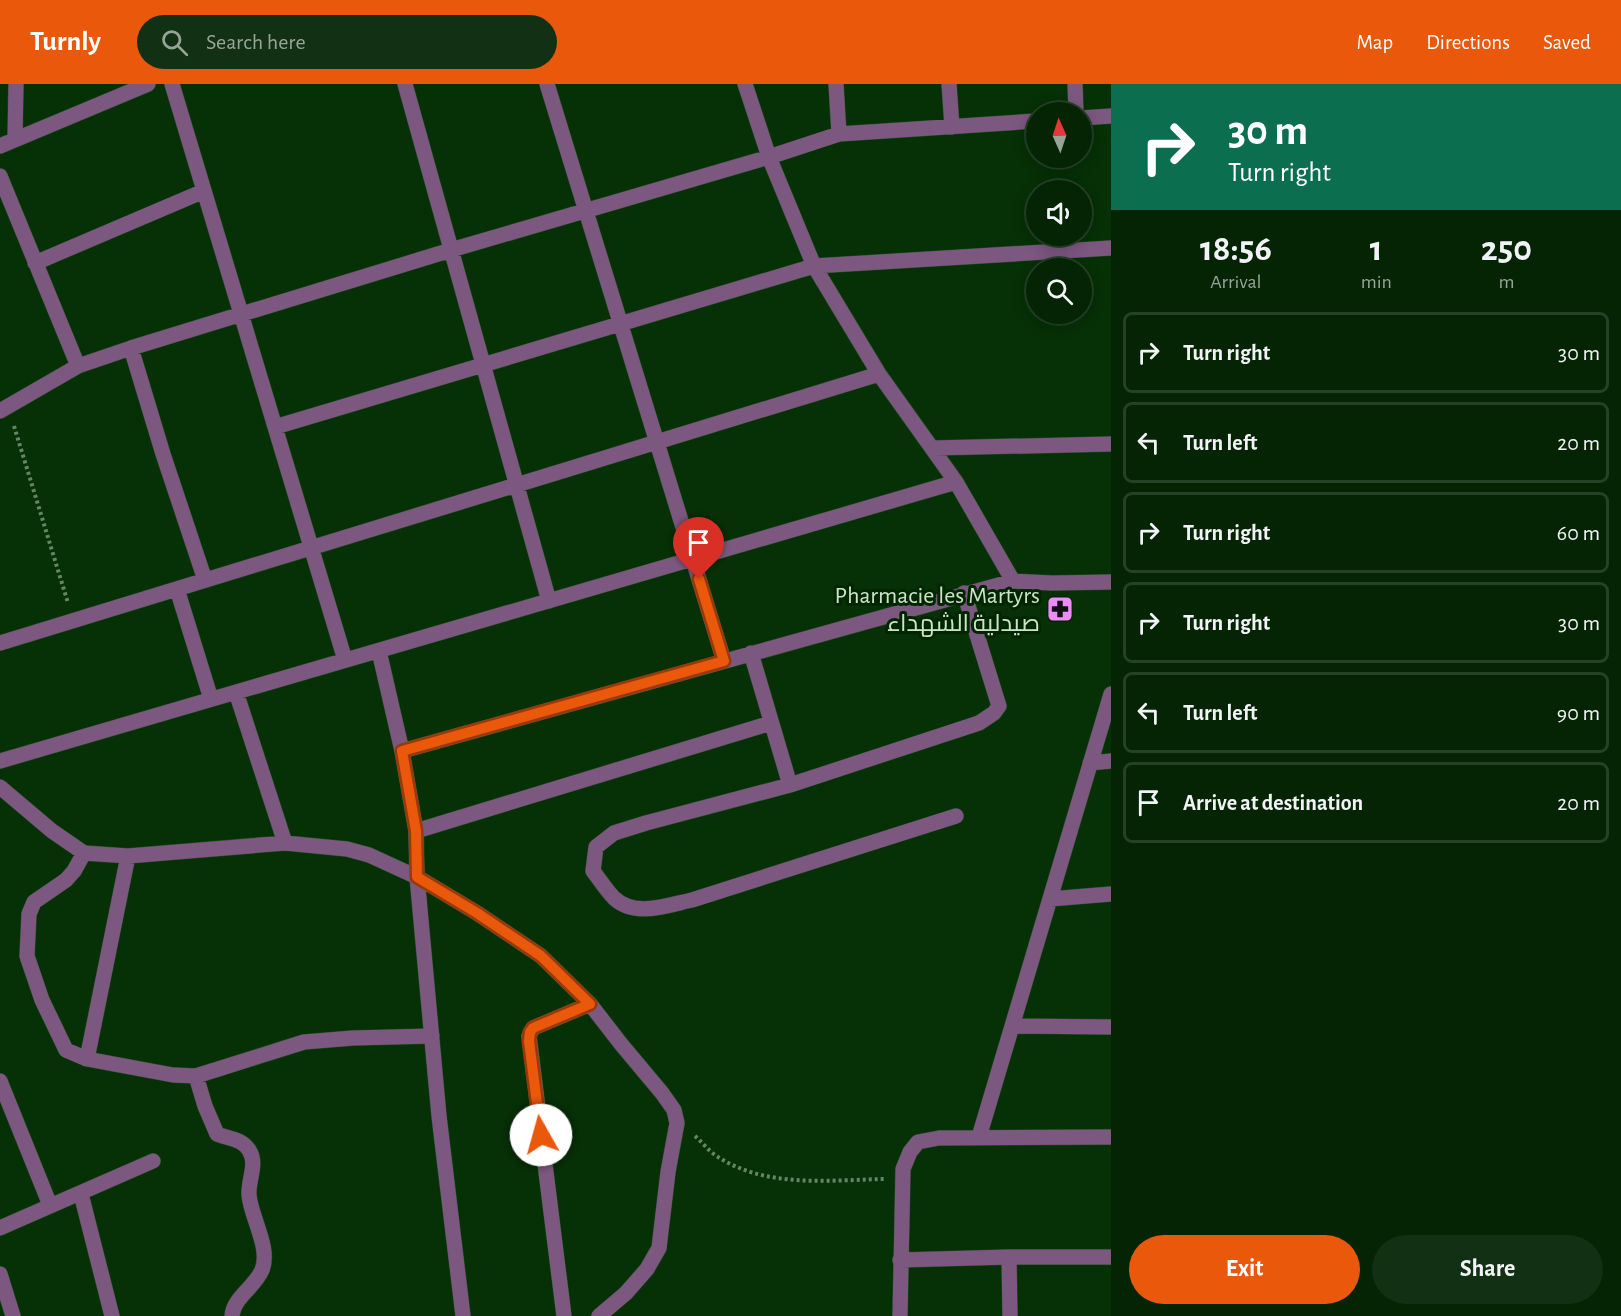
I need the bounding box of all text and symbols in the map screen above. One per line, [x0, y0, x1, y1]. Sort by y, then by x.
search box [137, 15, 557, 69]
icon: search [158, 26, 191, 59]
text: Turnly [30, 28, 101, 56]
text: Search here [206, 31, 306, 53]
text: Map [1357, 32, 1393, 53]
text: Directions [1426, 32, 1510, 53]
text: Saved [1543, 32, 1591, 53]
north arrow [1026, 102, 1092, 168]
map controls [1026, 102, 1092, 324]
icon: right [1129, 108, 1207, 186]
text: 30 m [1228, 110, 1308, 152]
text: Turn right [1228, 159, 1331, 186]
button: sound [1026, 180, 1092, 246]
text: 18:56 [1200, 231, 1272, 267]
text: 1 [1370, 231, 1383, 267]
text: 250 [1481, 231, 1532, 267]
button: search [1026, 258, 1092, 324]
text: Arrival [1210, 272, 1262, 292]
text: min [1361, 272, 1392, 292]
text: m [1498, 272, 1514, 292]
icon: right [1132, 336, 1165, 369]
text: Turn right [1183, 342, 1270, 364]
text: 30 m [1558, 342, 1600, 364]
icon: left [1132, 426, 1165, 459]
text: Turn left [1183, 432, 1257, 454]
text: 20 m [1557, 432, 1600, 454]
icon: right [1132, 516, 1165, 549]
pin [673, 517, 724, 579]
text: Turn right [1183, 522, 1270, 544]
text: 60 m [1557, 522, 1600, 544]
icon: arrive [682, 526, 715, 559]
place label: Pharmacie les Martyrs صيدلية الشهداء [834, 584, 1040, 637]
pharmacy icon: Pharmacie les Martyrs صيدلية الشهداء [1045, 594, 1075, 624]
icon: right [1132, 606, 1165, 639]
text: Turn right [1183, 612, 1270, 634]
text: 30 m [1558, 612, 1600, 634]
icon: left [1132, 696, 1165, 729]
text: Turn left [1183, 702, 1257, 724]
text: 90 m [1557, 702, 1600, 724]
icon: arrive [1132, 786, 1165, 819]
text: Arrive at destination [1183, 792, 1363, 814]
text: 20 m [1557, 792, 1600, 814]
position arrow [509, 1103, 573, 1167]
button: Exit [1129, 1235, 1360, 1304]
button: Share [1372, 1235, 1603, 1304]

